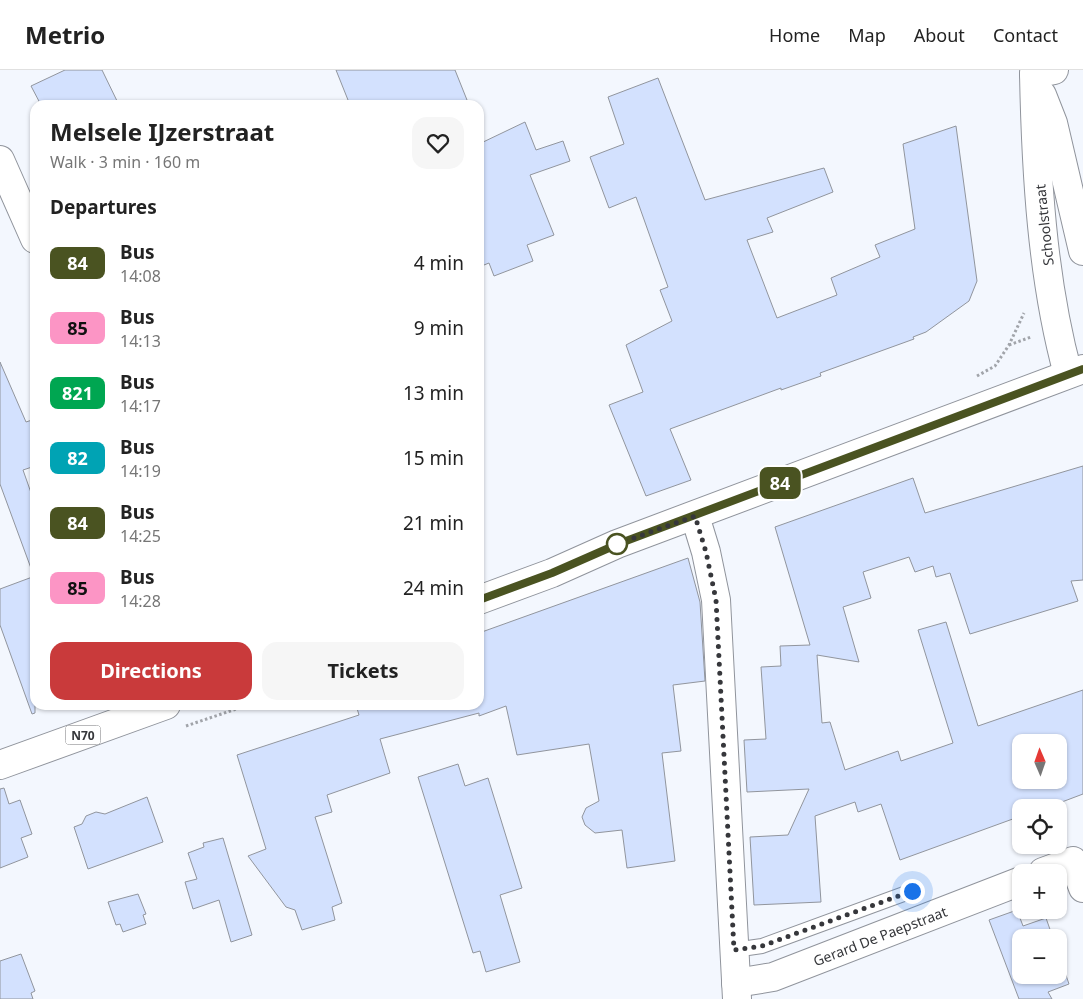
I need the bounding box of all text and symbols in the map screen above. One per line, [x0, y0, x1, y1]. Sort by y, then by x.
text: Metrio [25, 18, 105, 51]
text: Home [769, 23, 820, 47]
text: Map [848, 23, 886, 47]
text: About [914, 23, 965, 47]
text: Contact [993, 23, 1058, 47]
text: Melsele IJzerstraat [50, 115, 274, 148]
button: heart [412, 117, 464, 169]
text: Walk · 3 min · 160 m [50, 151, 200, 173]
street label: Schoolstraat [1030, 183, 1058, 267]
text: Departures [50, 194, 157, 220]
text: Bus [120, 239, 155, 265]
text: 4 min [414, 250, 464, 276]
text: 84 [67, 251, 88, 275]
text: 14:08 [120, 265, 161, 287]
text: Bus [120, 304, 155, 330]
text: 9 min [414, 315, 464, 341]
text: 85 [67, 316, 88, 340]
text: 14:13 [120, 330, 161, 352]
text: Bus [120, 369, 155, 395]
text: 13 min [403, 380, 464, 406]
text: 821 [62, 381, 93, 405]
text: 14:17 [120, 395, 161, 417]
text: Bus [120, 434, 155, 460]
text: 15 min [403, 445, 464, 471]
text: 82 [67, 446, 88, 470]
text: 14:19 [120, 460, 161, 482]
line badge: 84 [758, 467, 802, 499]
text: 84 [770, 471, 790, 495]
text: Bus [120, 499, 155, 525]
text: 21 min [403, 510, 464, 536]
text: 84 [67, 511, 88, 535]
text: 14:25 [120, 525, 161, 547]
unlabelled marker [606, 533, 628, 555]
text: Bus [120, 564, 155, 590]
text: 24 min [403, 575, 464, 601]
text: 85 [67, 576, 88, 600]
text: 14:28 [120, 590, 161, 612]
button: Directions [50, 642, 252, 700]
button: Tickets [262, 642, 464, 700]
road number: N70 [66, 726, 100, 744]
north arrow [1012, 734, 1068, 789]
map controls [1012, 734, 1067, 984]
button: locate [1012, 799, 1067, 854]
button: + [1012, 864, 1067, 919]
your location [900, 879, 925, 904]
street label: Gerard De Paepstraat [810, 902, 950, 970]
button: − [1012, 929, 1067, 984]

